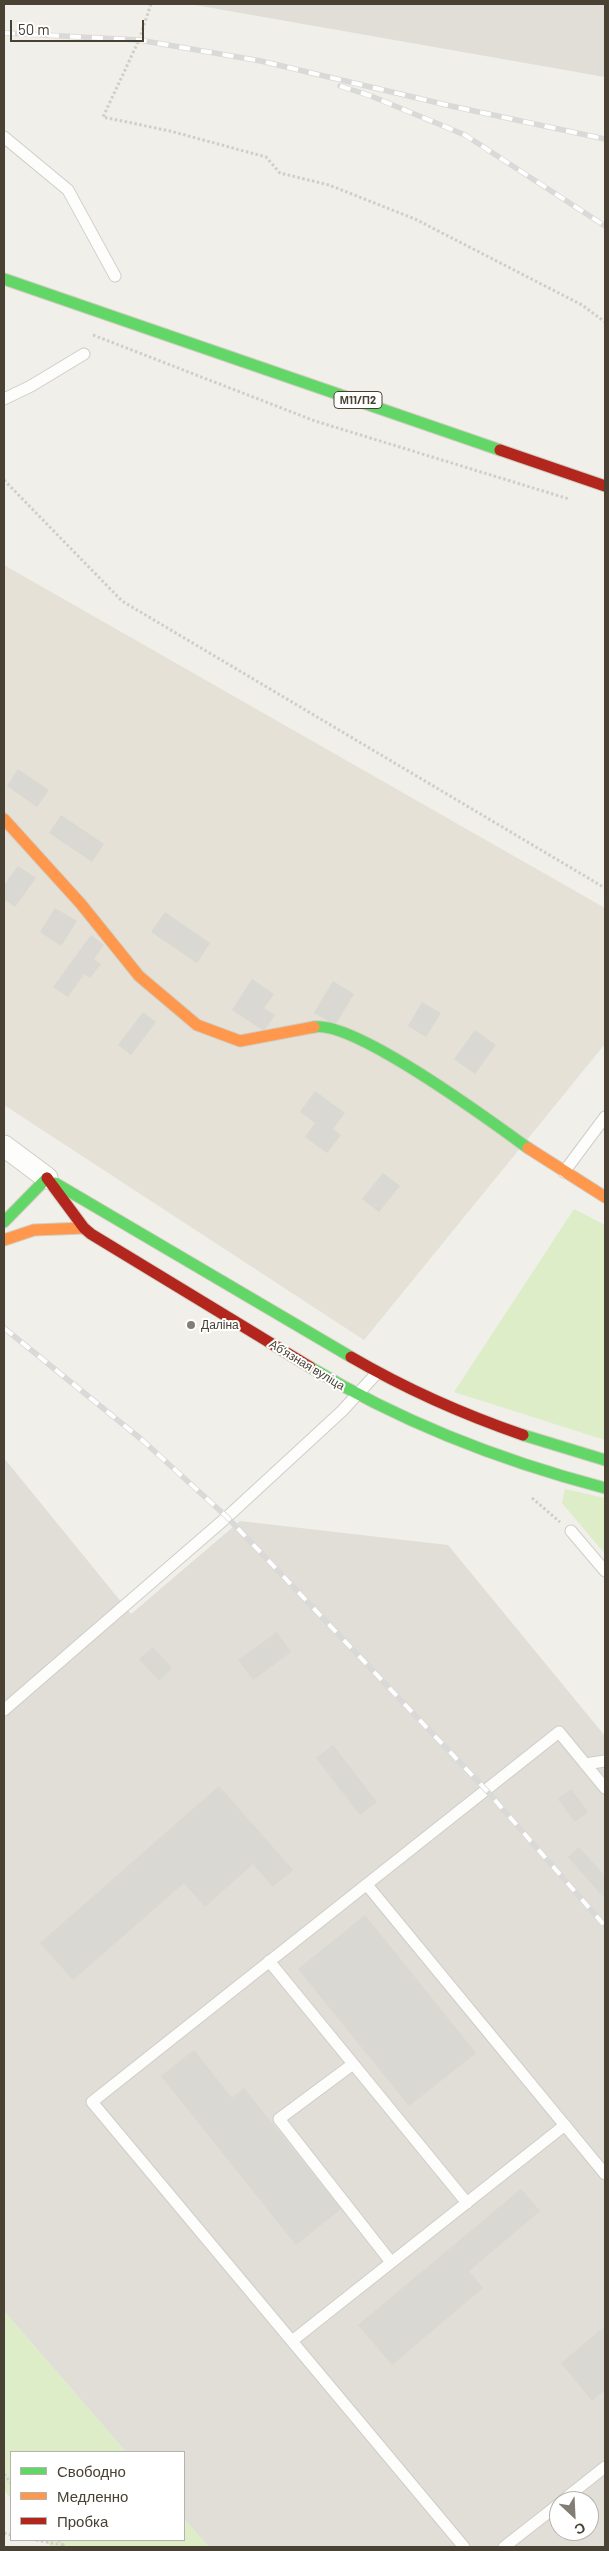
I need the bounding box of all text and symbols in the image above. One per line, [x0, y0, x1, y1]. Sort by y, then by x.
scale bar [12, 10, 146, 42]
text: 50 m [18, 20, 50, 38]
road number: М11/П2 [334, 392, 382, 408]
place label: Даліна [201, 1318, 239, 1332]
marker: Даліна [185, 1319, 197, 1331]
street label: Абʼязная вуліца [267, 1337, 347, 1393]
legend [10, 2451, 185, 2541]
text: Свободно [57, 2462, 126, 2480]
text: Медленно [57, 2487, 128, 2505]
north arrow [549, 2491, 599, 2541]
text: Пробка [57, 2512, 108, 2530]
text: С [572, 2519, 588, 2539]

